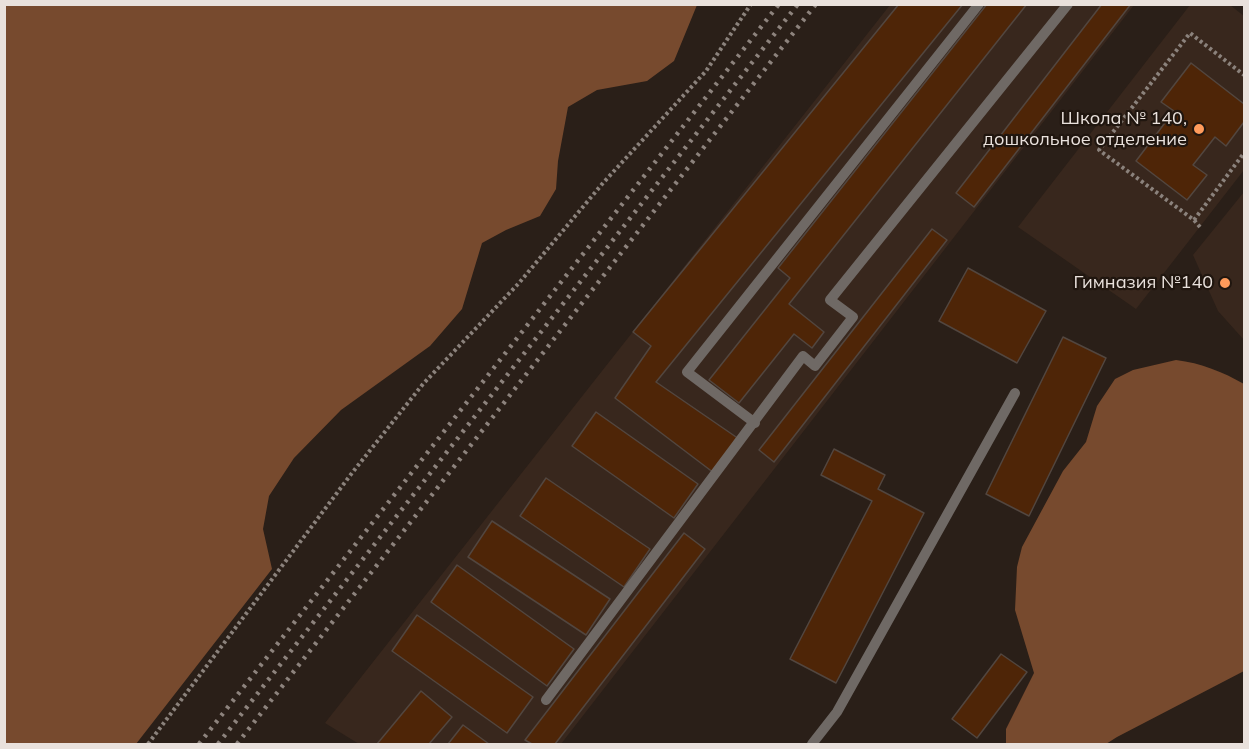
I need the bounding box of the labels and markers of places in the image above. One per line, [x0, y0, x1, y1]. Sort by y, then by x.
place label: Школа № 140, дошкольное отделение [983, 108, 1187, 150]
marker: Школа № 140, дошкольное отделение [1192, 122, 1206, 136]
place label: Гимназия №140 [1073, 272, 1213, 294]
marker: Гимназия №140 [1218, 276, 1232, 290]

